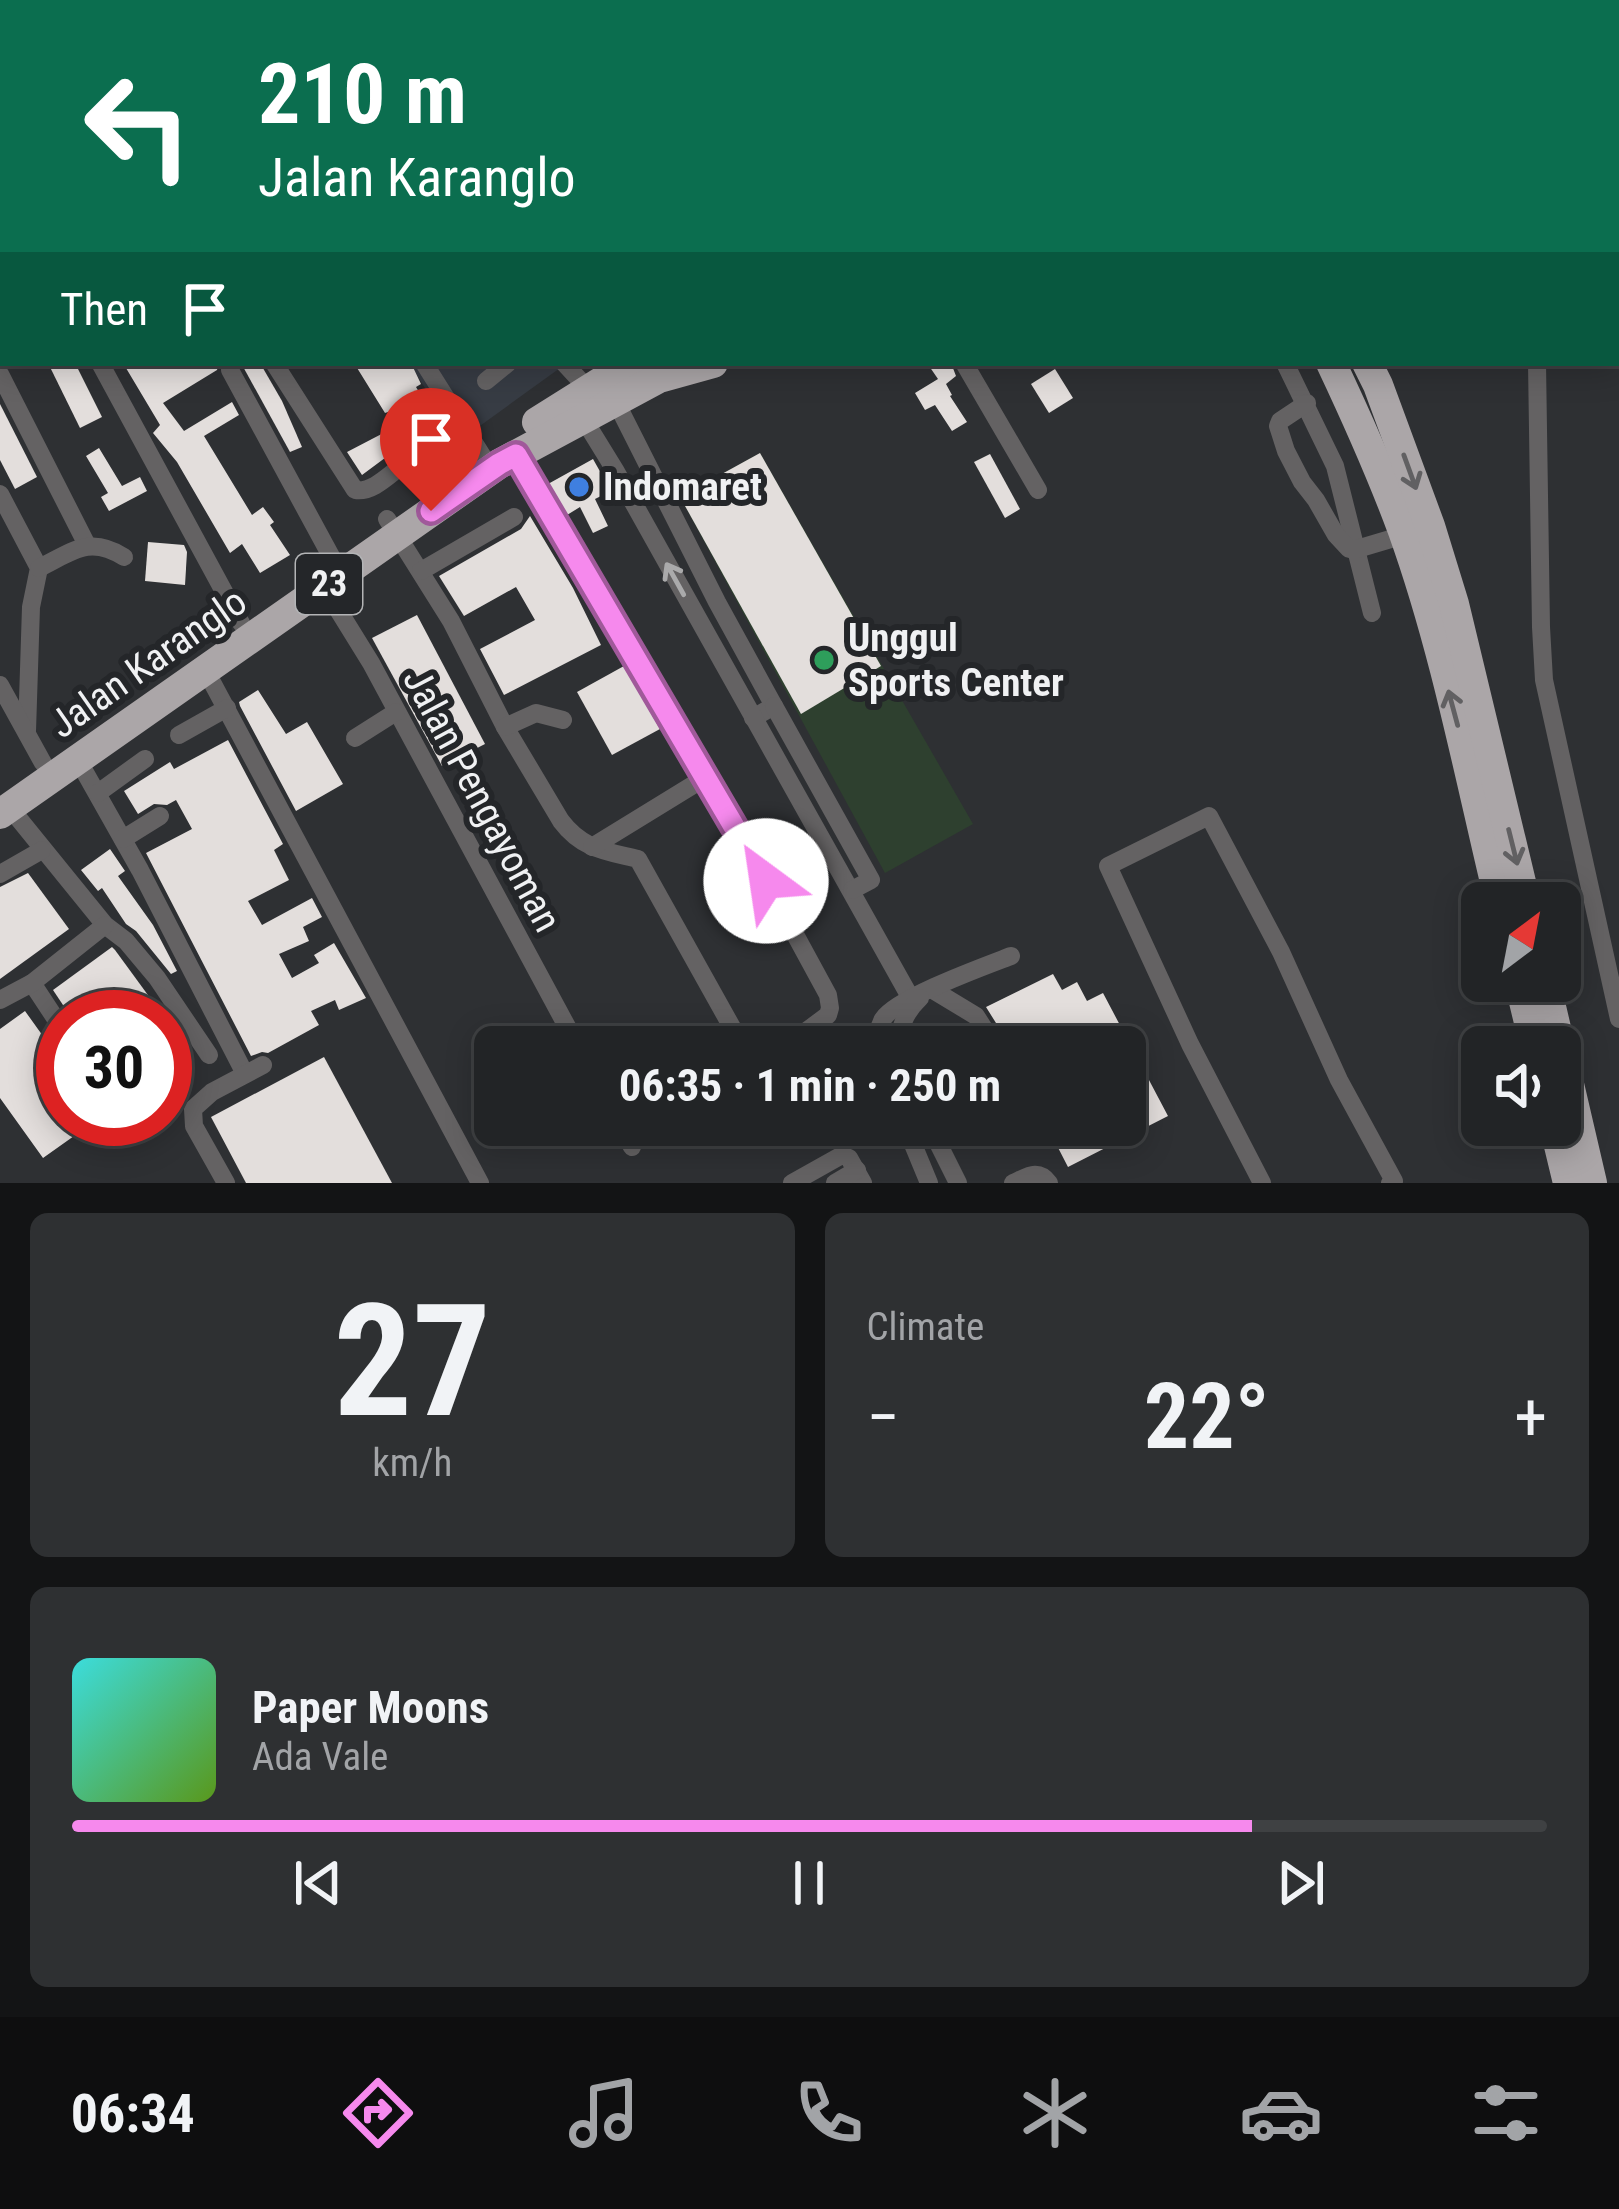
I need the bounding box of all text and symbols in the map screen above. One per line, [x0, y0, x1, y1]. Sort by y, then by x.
text: 210 m [258, 45, 467, 144]
icon: left [60, 48, 216, 204]
text: Jalan Karanglo [258, 146, 576, 209]
icon: arrive [172, 276, 238, 342]
text: Then [60, 283, 148, 336]
pin [380, 388, 482, 511]
icon: arrive [398, 406, 464, 472]
one-way arrow [1400, 453, 1422, 490]
place label: Indomaret [603, 464, 762, 510]
marker: Indomaret [566, 474, 592, 500]
road number: 23 [296, 554, 362, 614]
one-way arrow [663, 563, 686, 598]
street label: Jalan Karanglo [41, 578, 255, 748]
place label: Unggul Sports Center [848, 615, 1064, 706]
marker: Unggul Sports Center [811, 647, 837, 673]
street label: Jalan Pengayoman [393, 660, 571, 940]
one-way arrow [1441, 689, 1463, 727]
position arrow [703, 818, 829, 944]
one-way arrow [1503, 828, 1525, 866]
north arrow [1461, 882, 1581, 1002]
map controls [1461, 882, 1581, 1146]
speed limit sign: 30 [36, 990, 192, 1146]
button: sound [1461, 1026, 1581, 1146]
text: 06:35 · 1 min · 250 m [619, 1059, 1001, 1112]
text: 27 [333, 1270, 491, 1453]
text: Climate [867, 1304, 984, 1350]
text: 22° [1144, 1365, 1270, 1470]
text: − [867, 1379, 900, 1456]
text: + [1514, 1379, 1547, 1456]
text: km/h [372, 1440, 452, 1486]
text: Paper Moons [252, 1681, 489, 1734]
text: Ada Vale [252, 1734, 388, 1780]
icon: previous [285, 1850, 351, 1916]
icon: pause [776, 1850, 842, 1916]
icon: next [1268, 1850, 1334, 1916]
icon: directions [336, 2071, 420, 2155]
icon: music [562, 2071, 646, 2155]
icon: phone [787, 2071, 871, 2155]
icon: climate [1013, 2071, 1097, 2155]
icon: car [1239, 2071, 1323, 2155]
icon: filters [1464, 2071, 1548, 2155]
text: 06:34 [71, 2082, 195, 2145]

